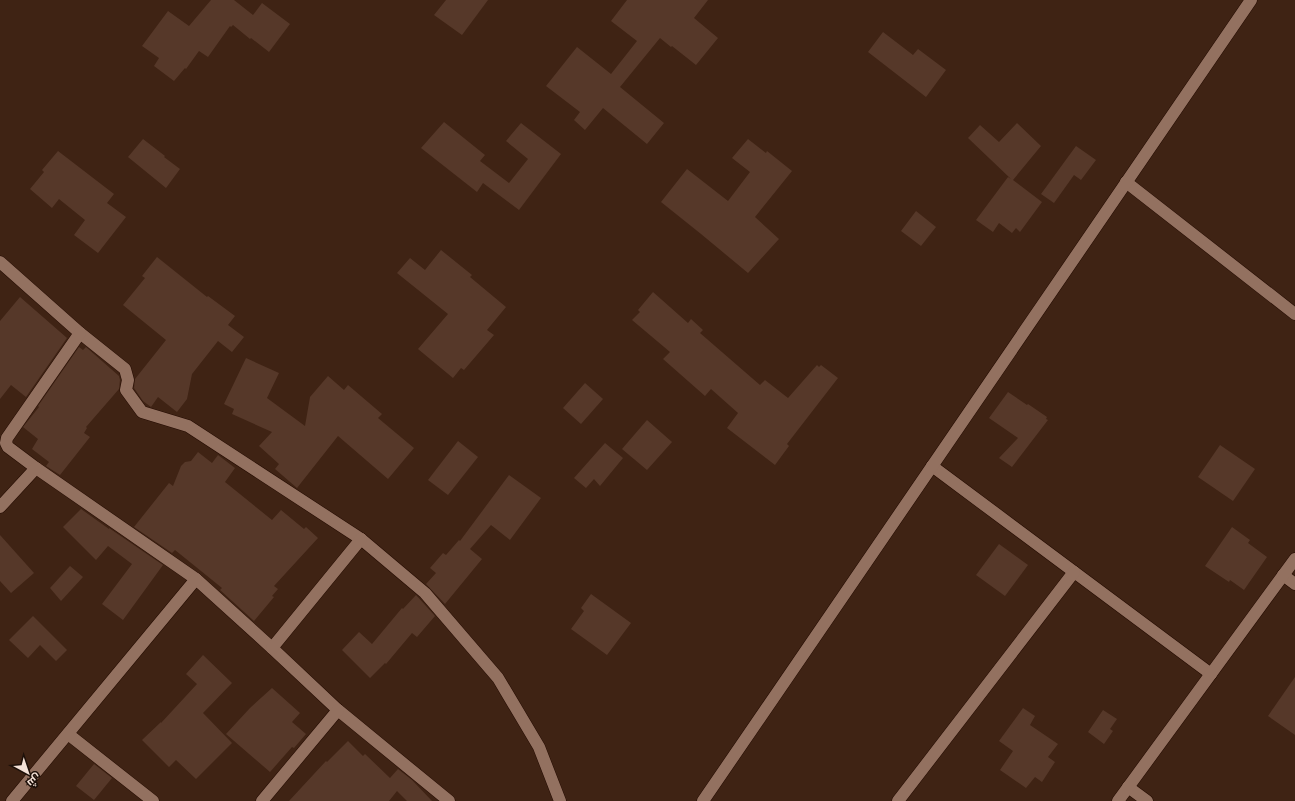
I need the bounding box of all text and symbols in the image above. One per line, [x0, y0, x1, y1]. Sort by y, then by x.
north arrow [8, 753, 48, 793]
text: ش [25, 771, 44, 791]

